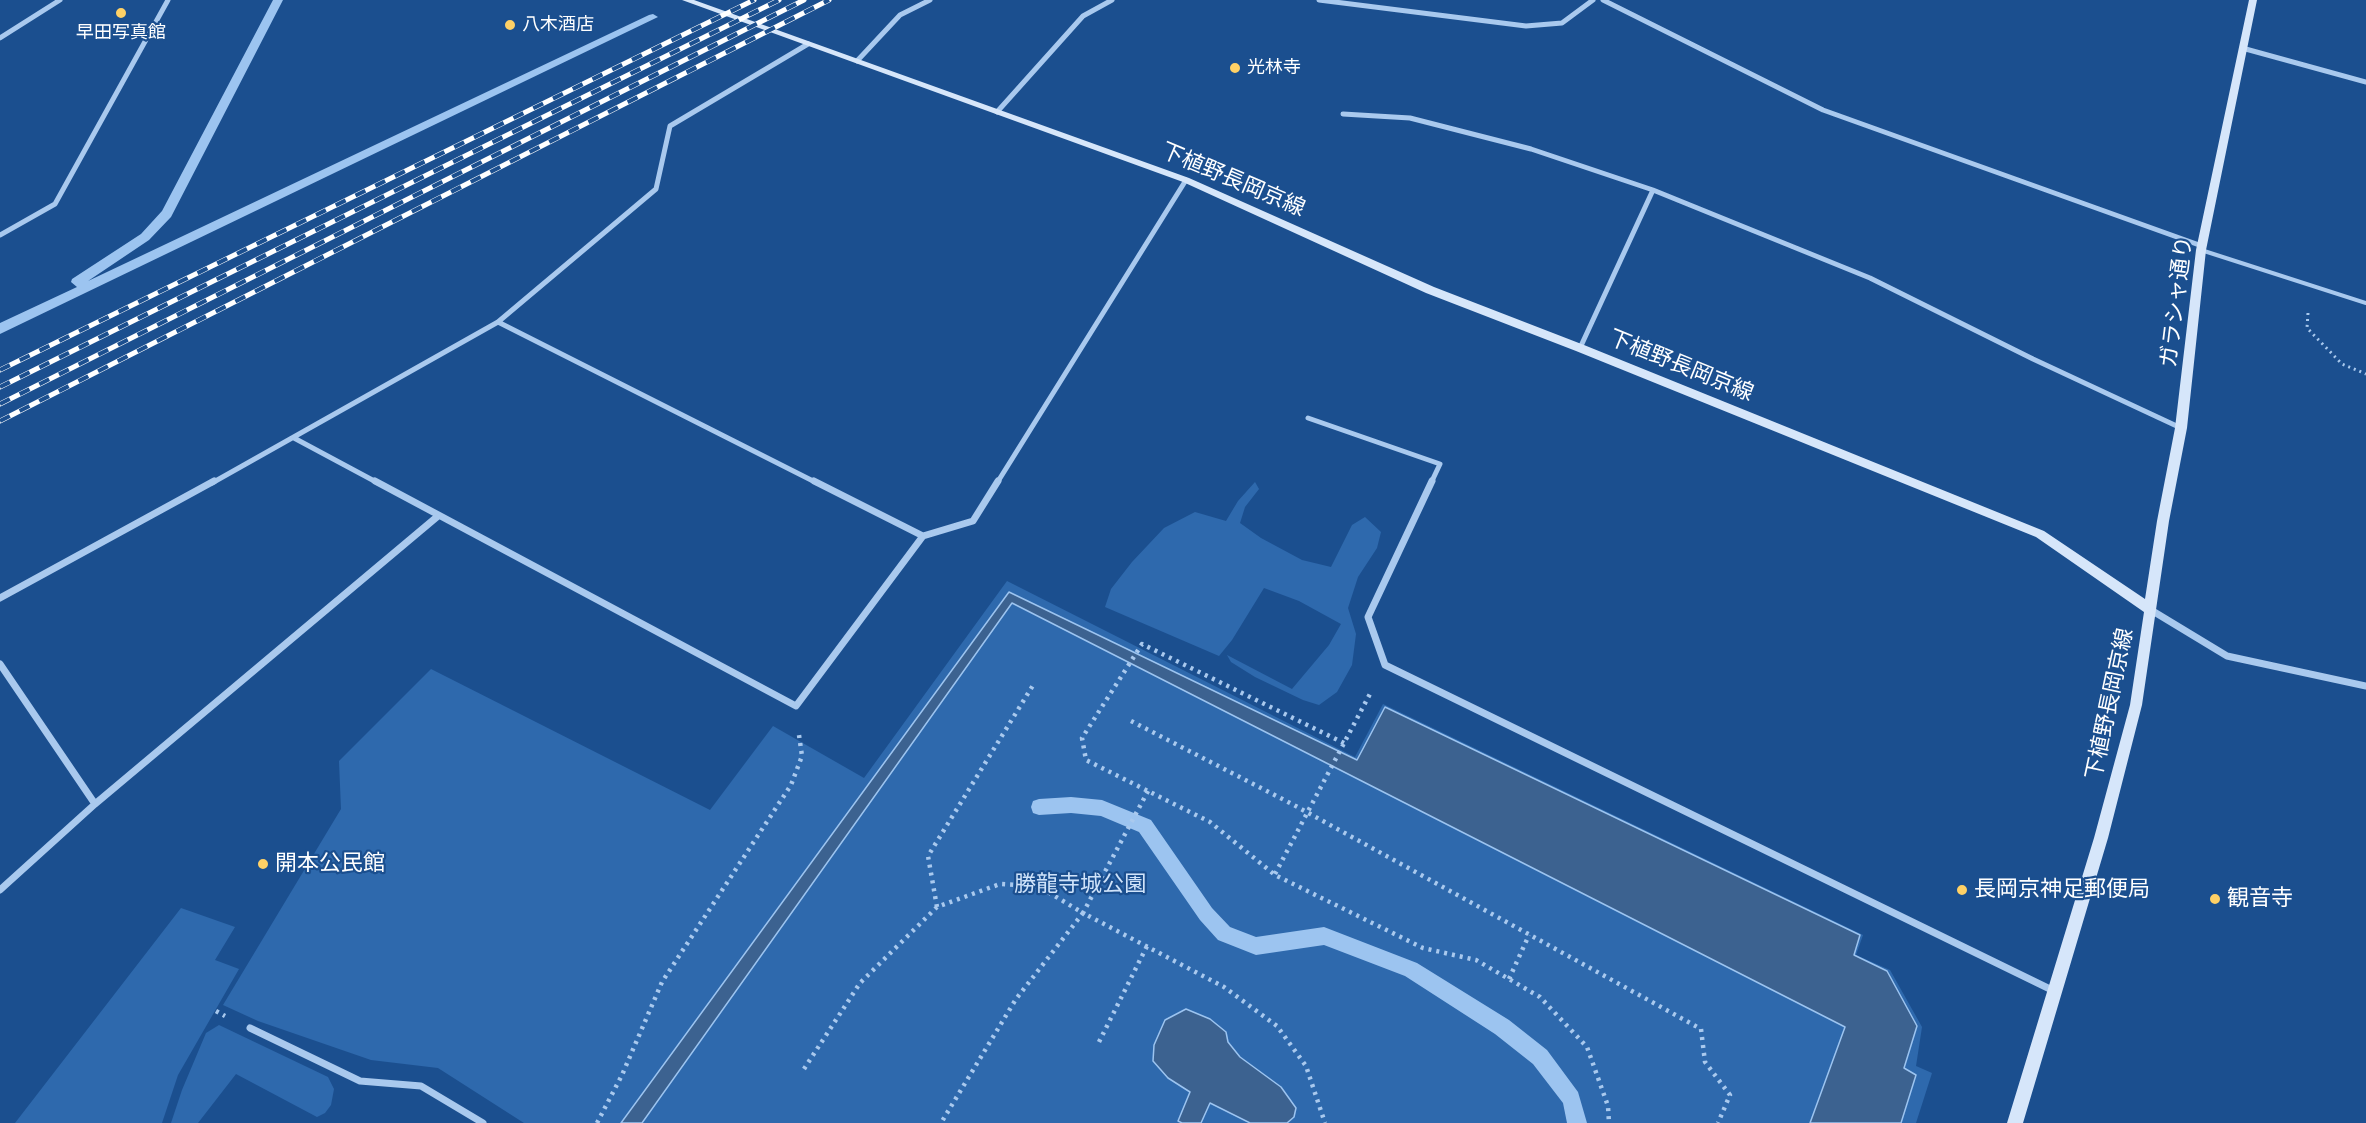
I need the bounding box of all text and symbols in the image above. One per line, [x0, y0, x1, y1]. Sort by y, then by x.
marker: 早田写真館 [114, 6, 128, 20]
place label: 八木酒店 [522, 14, 594, 36]
marker: 八木酒店 [503, 18, 517, 32]
place label: 早田写真館 [76, 22, 166, 44]
place label: 光林寺 [1247, 57, 1301, 79]
marker: 光林寺 [1228, 61, 1242, 75]
street label: 下植野長岡京線 [1157, 138, 1309, 222]
street label: ガラシャ通り [2156, 235, 2198, 369]
street label: 下植野長岡京線 [1605, 325, 1757, 407]
street label: 下植野長岡京線 [2081, 626, 2139, 782]
place label: 開本公民館 [275, 851, 385, 877]
marker: 開本公民館 [256, 857, 270, 871]
park label: 勝龍寺城公園 [1014, 872, 1146, 898]
place label: 長岡京神足郵便局 [1974, 877, 2150, 903]
marker: 長岡京神足郵便局 [1955, 883, 1969, 897]
place label: 観音寺 [2227, 886, 2293, 912]
marker: 観音寺 [2208, 892, 2222, 906]

